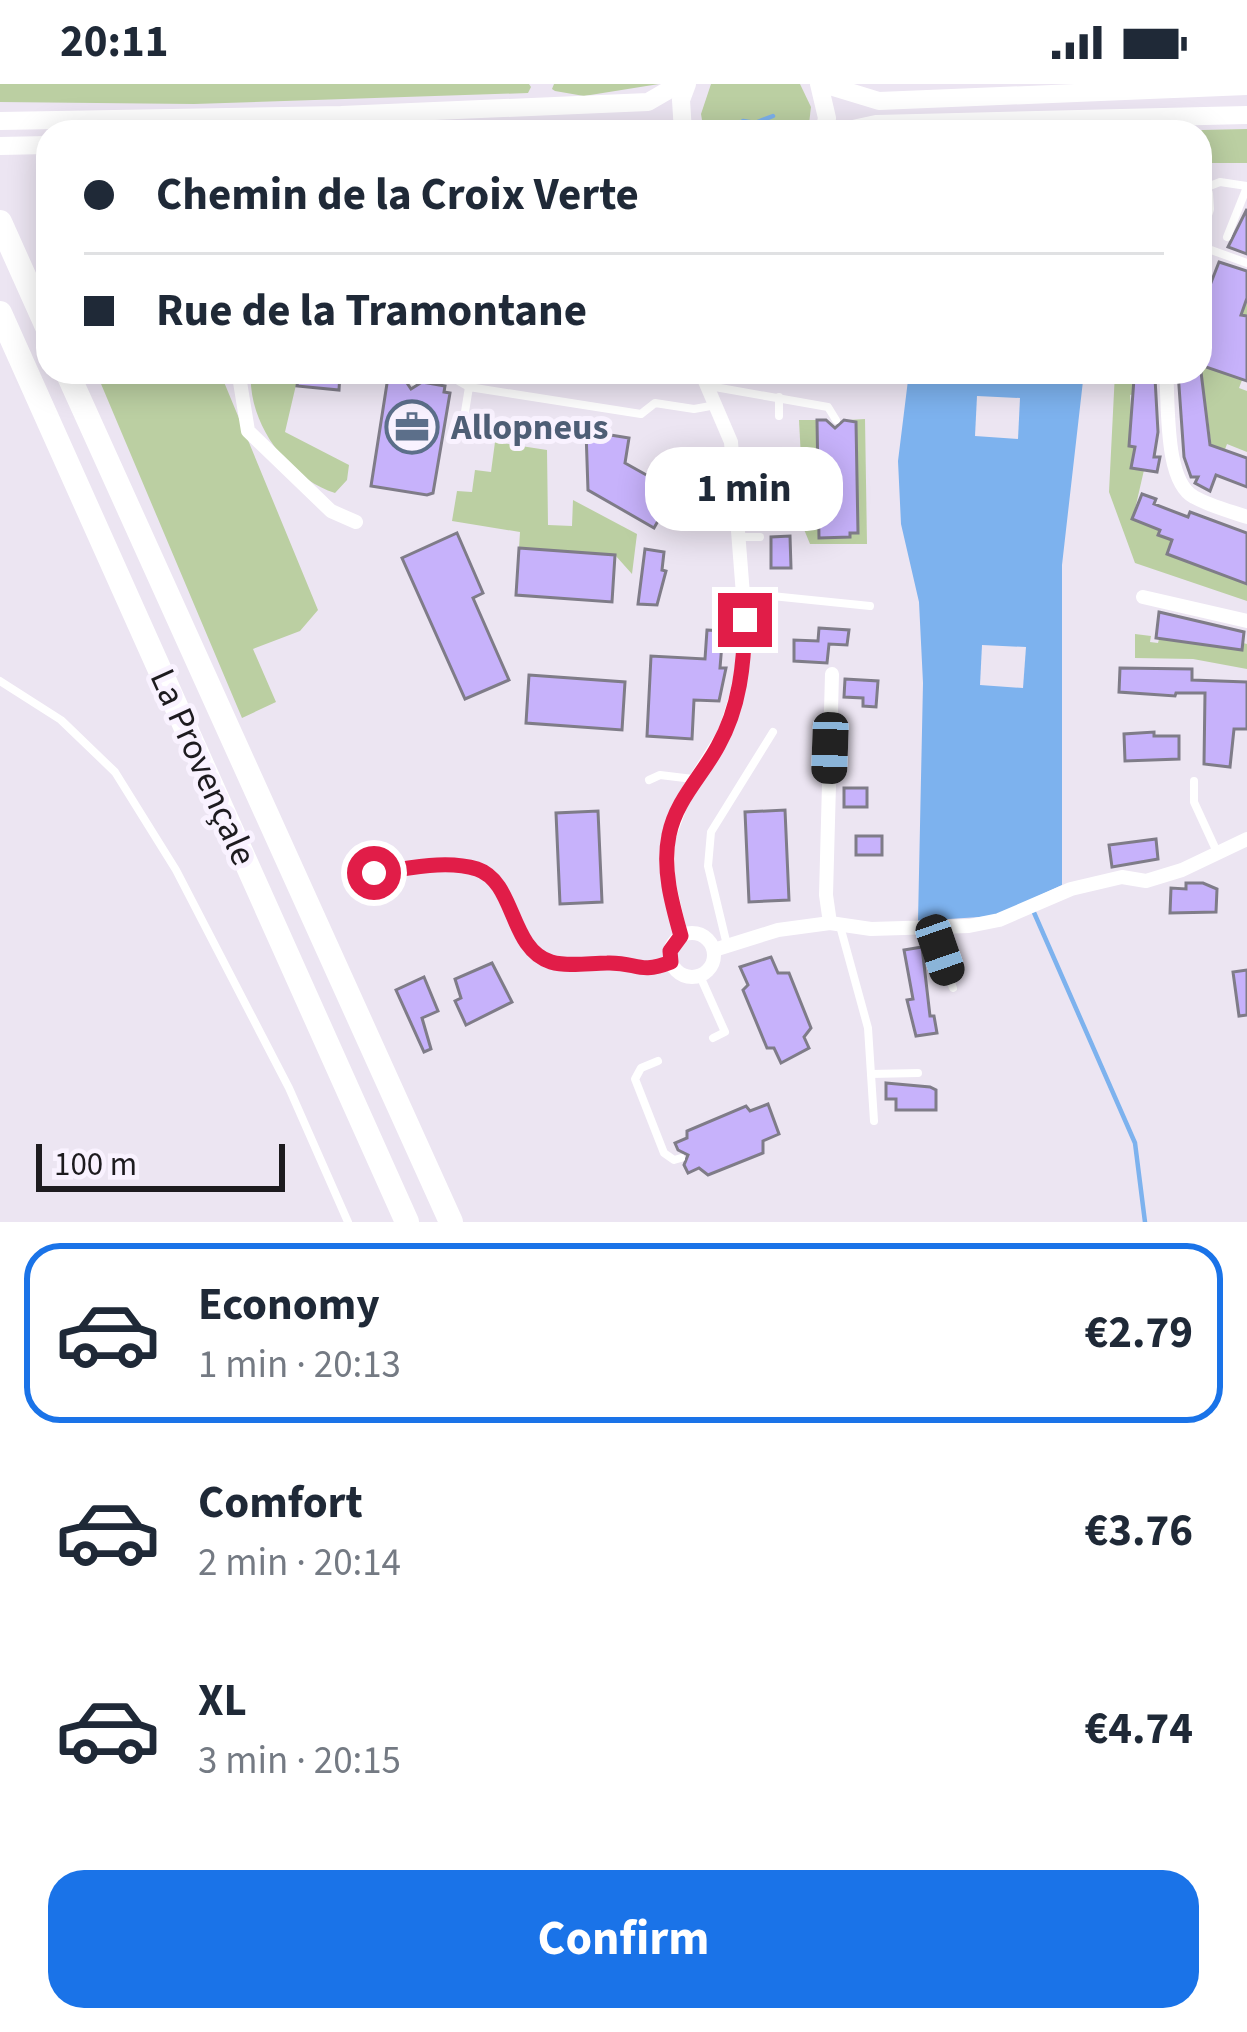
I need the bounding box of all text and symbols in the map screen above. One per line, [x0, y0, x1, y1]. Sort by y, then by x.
text: 20:11 [60, 10, 169, 74]
text: Chemin de la Croix Verte [156, 163, 639, 227]
text: Rue de la Tramontane [156, 279, 587, 343]
office icon: Allopneus [384, 399, 440, 455]
place label: Allopneus [450, 402, 608, 453]
callout: 1 min [646, 446, 844, 530]
text: 1 min [697, 461, 791, 517]
route end [718, 593, 772, 647]
street label: La Provençale [137, 661, 269, 873]
car [811, 711, 849, 785]
route start [347, 846, 401, 900]
car [911, 910, 969, 990]
scale bar [36, 1138, 285, 1191]
text: 100 m [54, 1141, 137, 1188]
text: Economy [198, 1273, 380, 1337]
icon: car [54, 1279, 162, 1387]
text: €2.79 [1084, 1301, 1193, 1365]
text: 1 min · 20:13 [198, 1337, 401, 1393]
text: Comfort [198, 1471, 363, 1535]
icon: car [54, 1477, 162, 1585]
text: €3.76 [1084, 1499, 1193, 1563]
text: 2 min · 20:14 [198, 1535, 401, 1591]
text: XL [198, 1669, 247, 1733]
icon: car [54, 1675, 162, 1783]
text: €4.74 [1084, 1697, 1193, 1761]
text: 3 min · 20:15 [198, 1733, 401, 1789]
button: Confirm [48, 1870, 1199, 2008]

